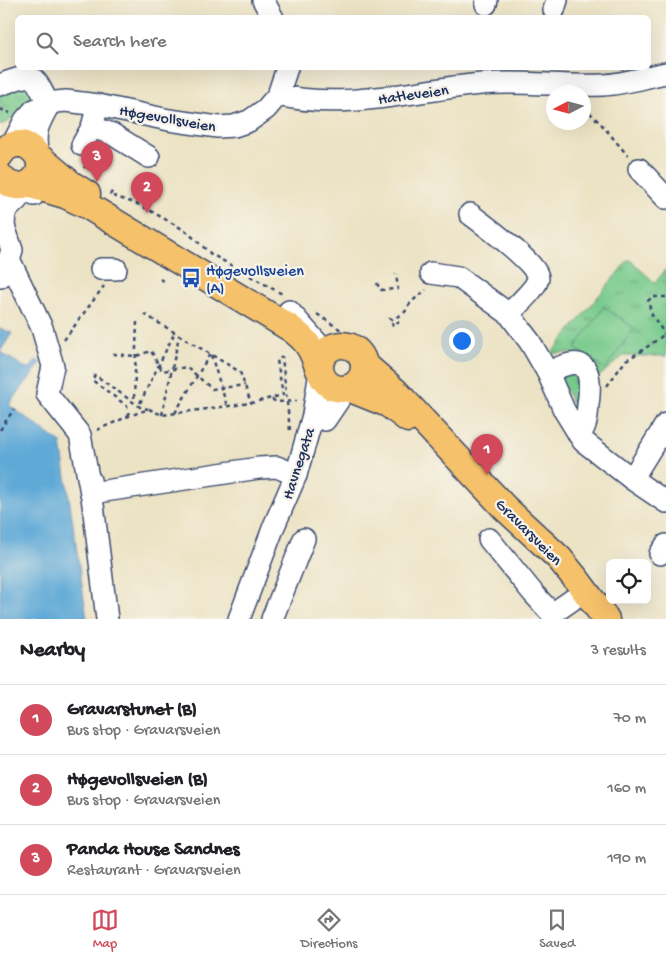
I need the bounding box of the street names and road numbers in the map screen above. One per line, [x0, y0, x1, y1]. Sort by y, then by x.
street label: Hatleveien [377, 82, 450, 111]
street label: Høgevollsveien [118, 103, 218, 138]
street label: Havnegata [280, 425, 321, 502]
street label: Gravarsveien [490, 496, 565, 571]

